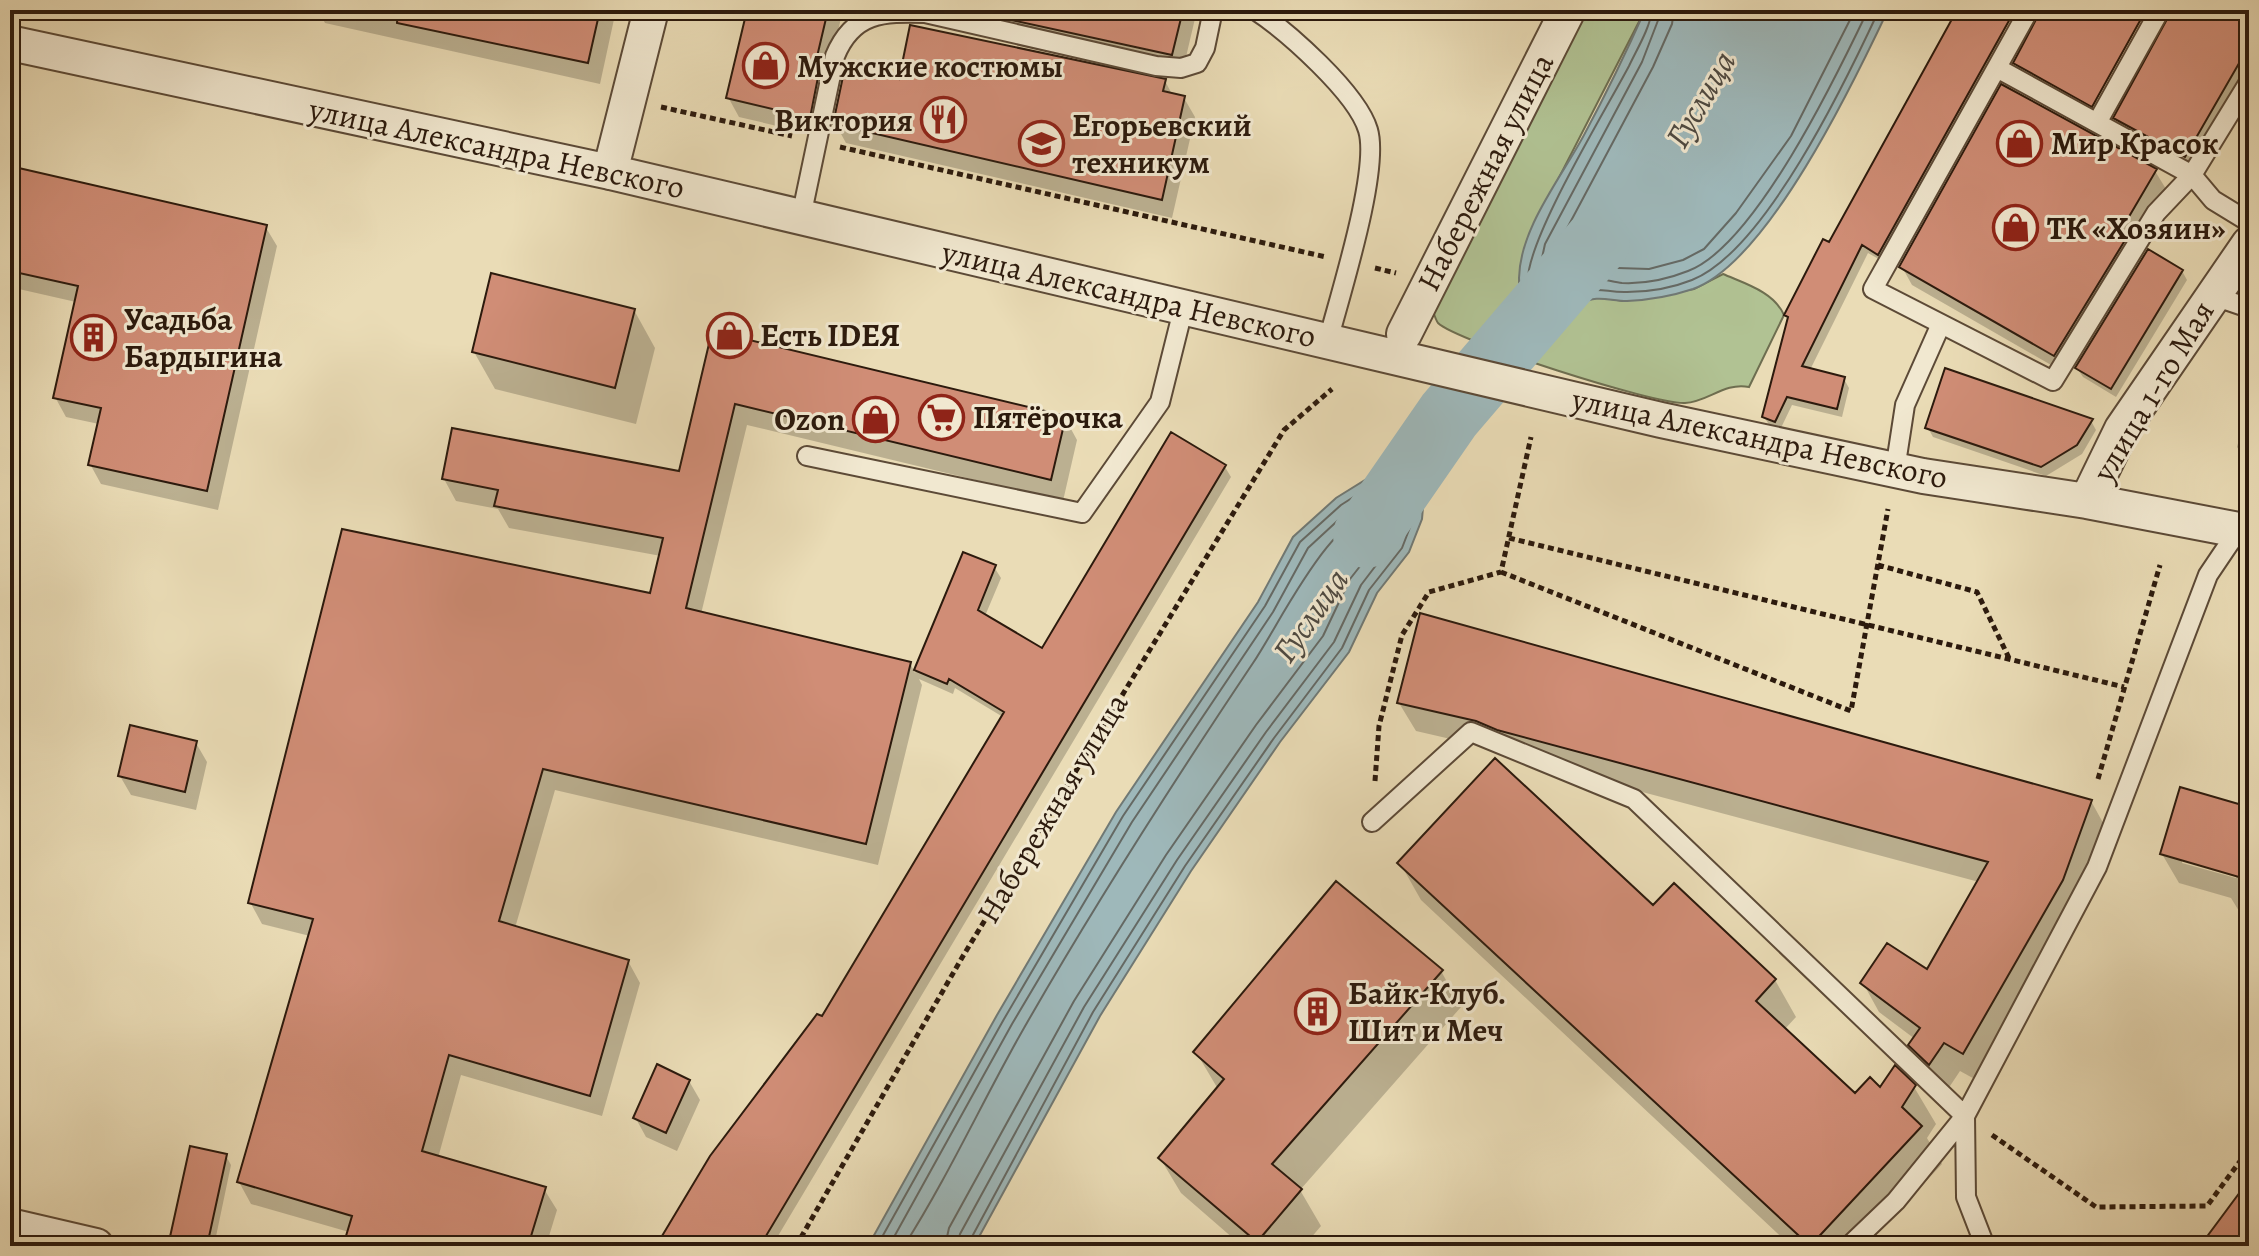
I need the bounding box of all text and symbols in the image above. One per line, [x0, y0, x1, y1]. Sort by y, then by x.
shop icon: Мужские костюмы [742, 42, 790, 90]
water label: Гуслица [1654, 42, 1747, 157]
place label: Мужские костюмы [797, 44, 1063, 88]
street label: Набережная улица [1406, 45, 1564, 298]
street label: улица Александра Невского [304, 87, 689, 209]
restaurant icon: Виктория [920, 96, 968, 144]
place label: Виктория [774, 98, 913, 142]
place label: Егорьевский техникум [1072, 103, 1252, 184]
school or university icon: Егорьевский техникум [1017, 119, 1065, 167]
shop icon: Мир Красок [1996, 119, 2044, 167]
place label: Мир Красок [2051, 121, 2219, 165]
shop icon: ТК «Хозяин» [1992, 204, 2040, 252]
place label: ТК «Хозяин» [2047, 206, 2226, 250]
street label: улица Александра Невского [937, 229, 1320, 358]
street label: улица 1-го Мая [2081, 292, 2224, 491]
place label: Усадьба Бардыгина [124, 297, 283, 378]
shop icon: Есть IDЕЯ [705, 311, 753, 359]
building icon: Усадьба Бардыгина [69, 313, 117, 361]
place label: Есть IDЕЯ [760, 313, 900, 357]
street label: улица Александра Невского [1567, 377, 1952, 499]
supermarket icon: Пятёрочка [918, 393, 966, 441]
shop icon: Ozon [852, 395, 900, 443]
place label: Пятёрочка [973, 395, 1124, 439]
place label: Ozon [774, 397, 845, 441]
water label: Гуслица [1261, 559, 1360, 672]
street label: Набережная улица [966, 684, 1138, 931]
place label: Байк-Клуб. Шит и Меч [1348, 971, 1506, 1052]
building icon: Байк-Клуб. Шит и Меч [1293, 987, 1341, 1035]

